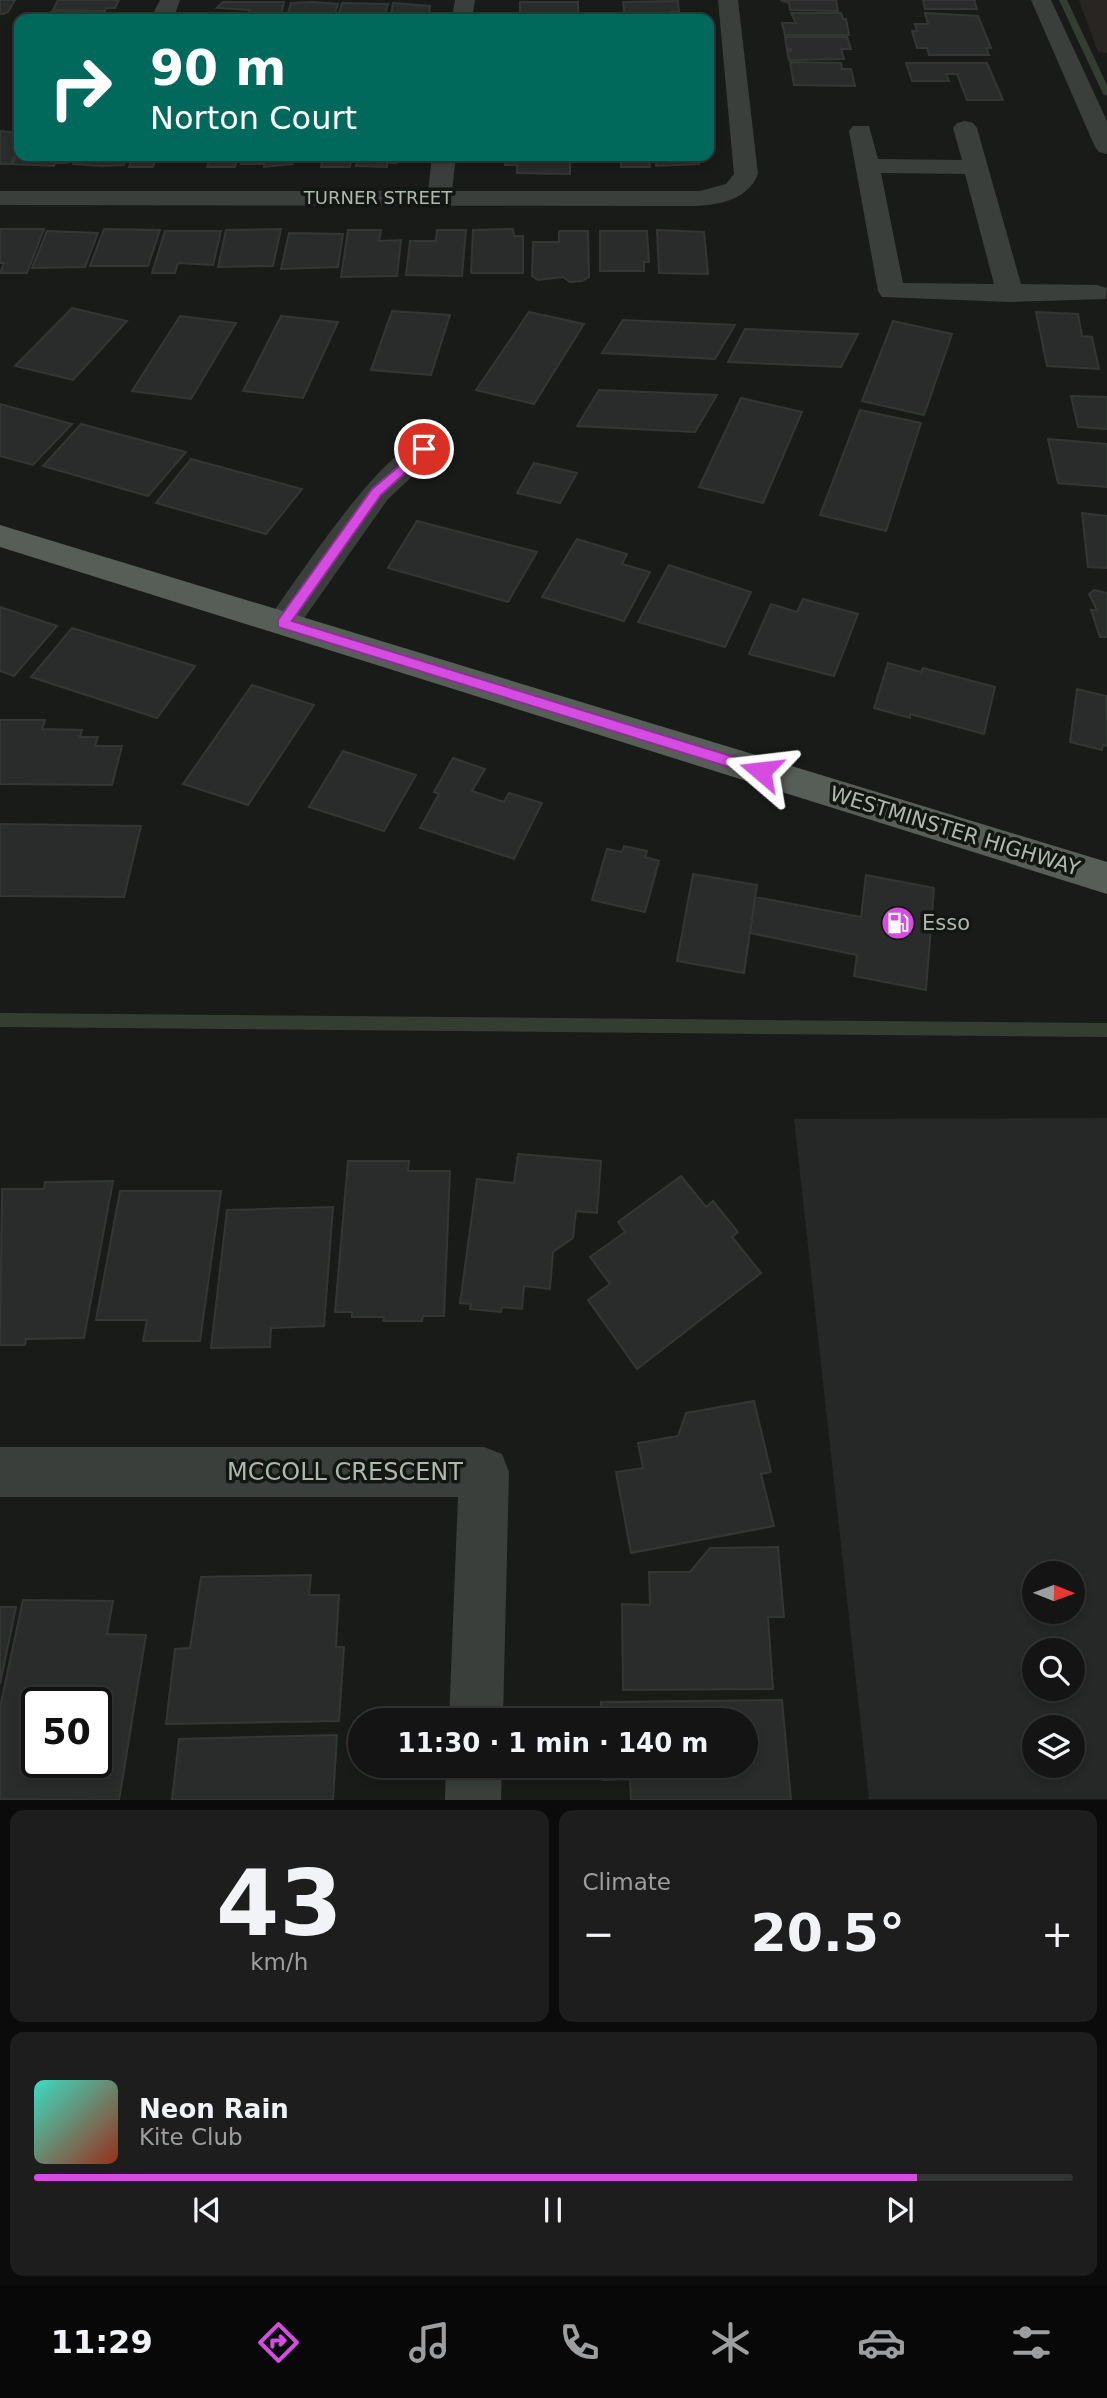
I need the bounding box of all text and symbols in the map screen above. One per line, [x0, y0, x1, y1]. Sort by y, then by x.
text: 90 m [150, 40, 286, 97]
icon: right [35, 42, 126, 133]
text: Norton Court [150, 99, 357, 137]
street label: TURNER STREET [303, 187, 453, 208]
pin [394, 419, 454, 479]
icon: arrive [405, 430, 443, 468]
position arrow [724, 734, 798, 808]
street label: WESTMINSTER HIGHWAY [827, 781, 1083, 881]
fuel station icon: Esso [879, 904, 917, 942]
place label: Esso [922, 911, 970, 935]
street label: MCCOLL CRESCENT [227, 1458, 463, 1486]
north arrow [1022, 1561, 1085, 1624]
map controls [1022, 1561, 1085, 1778]
button: search [1022, 1638, 1085, 1701]
speed limit sign: 50 [21, 1687, 112, 1778]
button: layers [1022, 1715, 1085, 1778]
text: 11:30 · 1 min · 140 m [398, 1728, 708, 1758]
text: 43 [216, 1851, 343, 1956]
text: Climate [583, 1869, 671, 1895]
text: 20.5° [751, 1903, 905, 1963]
text: − [583, 1912, 614, 1956]
text: + [1041, 1912, 1073, 1956]
text: km/h [250, 1949, 308, 1975]
text: Neon Rain [139, 2094, 289, 2124]
text: Kite Club [139, 2124, 243, 2150]
icon: previous [188, 2191, 226, 2229]
icon: pause [534, 2191, 572, 2229]
icon: next [881, 2191, 919, 2229]
icon: directions [254, 2318, 303, 2367]
icon: music [405, 2318, 454, 2367]
icon: phone [555, 2318, 604, 2367]
icon: climate [706, 2318, 755, 2367]
icon: car [857, 2318, 906, 2367]
icon: filters [1007, 2318, 1056, 2367]
text: 11:29 [51, 2323, 153, 2361]

